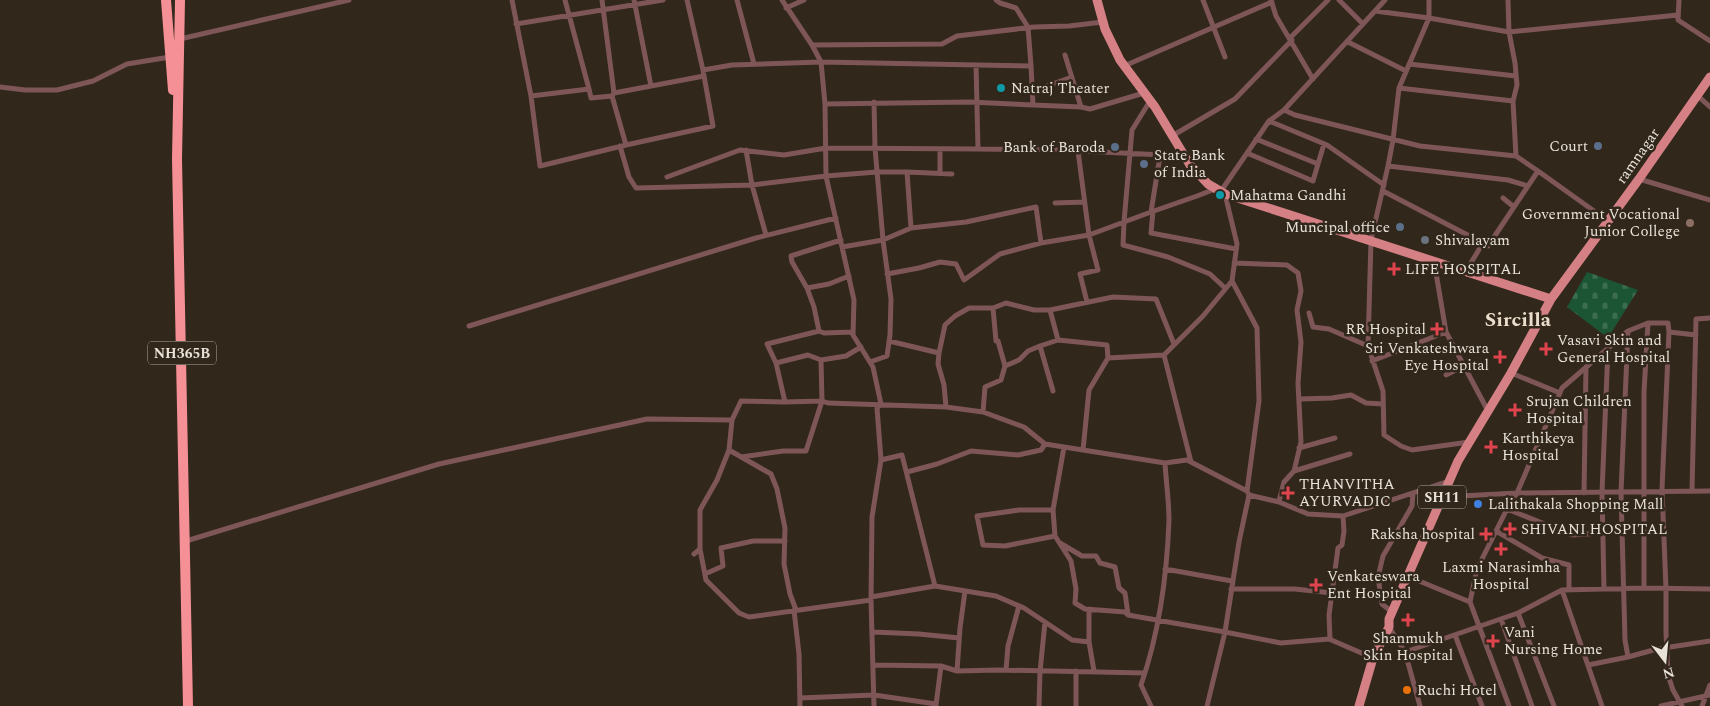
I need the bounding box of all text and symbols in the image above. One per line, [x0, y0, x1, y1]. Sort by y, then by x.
place label: Natraj Theater [1011, 77, 1110, 100]
marker: Natraj Theater [995, 82, 1007, 94]
street label: ramnagar [1610, 123, 1666, 189]
place label: Court [1549, 135, 1588, 158]
place label: Bank of Baroda [1003, 136, 1106, 159]
marker: Court [1592, 140, 1604, 152]
marker: Bank of Baroda [1109, 141, 1121, 153]
place label: State Bank of India [1154, 144, 1225, 184]
marker: State Bank of India [1138, 158, 1150, 170]
place label: Mahatma Gandhi [1230, 184, 1346, 207]
marker: Mahatma Gandhi [1214, 189, 1226, 201]
place label: Government Vocational Junior College [1522, 203, 1680, 243]
place label: Muncipal office [1285, 216, 1390, 239]
marker: Government Vocational Junior College [1684, 217, 1696, 229]
marker: Muncipal office [1394, 221, 1406, 233]
place label: Shivalayam [1435, 229, 1510, 252]
marker: Shivalayam [1419, 234, 1431, 246]
place label: LIFE HOSPITAL [1405, 258, 1521, 281]
marker: LIFE HOSPITAL [1387, 262, 1401, 276]
district label: Sircilla [1485, 305, 1552, 335]
place label: RR Hospital [1346, 318, 1426, 341]
marker: RR Hospital [1430, 322, 1444, 336]
place label: Vasavi Skin and General Hospital [1557, 329, 1670, 369]
place label: Sri Venkateshwara Eye Hospital [1365, 337, 1490, 377]
road number: NH365B [148, 342, 216, 364]
marker: Vasavi Skin and General Hospital [1539, 342, 1553, 356]
marker: Sri Venkateshwara Eye Hospital [1493, 350, 1507, 364]
place label: Srujan Children Hospital [1526, 390, 1632, 430]
marker: Srujan Children Hospital [1508, 403, 1522, 417]
place label: Karthikeya Hospital [1502, 427, 1575, 467]
marker: Karthikeya Hospital [1484, 440, 1498, 454]
place label: THANVITHA AYURVADIC [1299, 473, 1395, 513]
marker: THANVITHA AYURVADIC [1281, 486, 1295, 500]
road number: SH11 [1418, 486, 1466, 508]
place label: Lalithakala Shopping Mall [1488, 493, 1664, 516]
marker: Lalithakala Shopping Mall [1472, 498, 1484, 510]
place label: SHIVANI HOSPITAL [1521, 518, 1668, 541]
marker: SHIVANI HOSPITAL [1503, 522, 1517, 536]
place label: Raksha hospital [1370, 523, 1475, 546]
marker: Raksha hospital [1479, 527, 1493, 541]
marker: Laxmi Narasimha Hospital [1494, 542, 1508, 556]
place label: Laxmi Narasimha Hospital [1442, 556, 1561, 596]
place label: Venkateswara Ent Hospital [1327, 565, 1421, 605]
marker: Venkateswara Ent Hospital [1309, 578, 1323, 592]
marker: Shanmukh Skin Hospital [1401, 613, 1415, 627]
place label: Vani Nursing Home [1504, 621, 1603, 661]
place label: Shanmukh Skin Hospital [1363, 627, 1453, 667]
marker: Vani Nursing Home [1486, 634, 1500, 648]
north arrow [1640, 636, 1690, 686]
text: N [1660, 661, 1677, 685]
place label: Ruchi Hotel [1417, 679, 1497, 702]
marker: Ruchi Hotel [1401, 684, 1413, 696]

